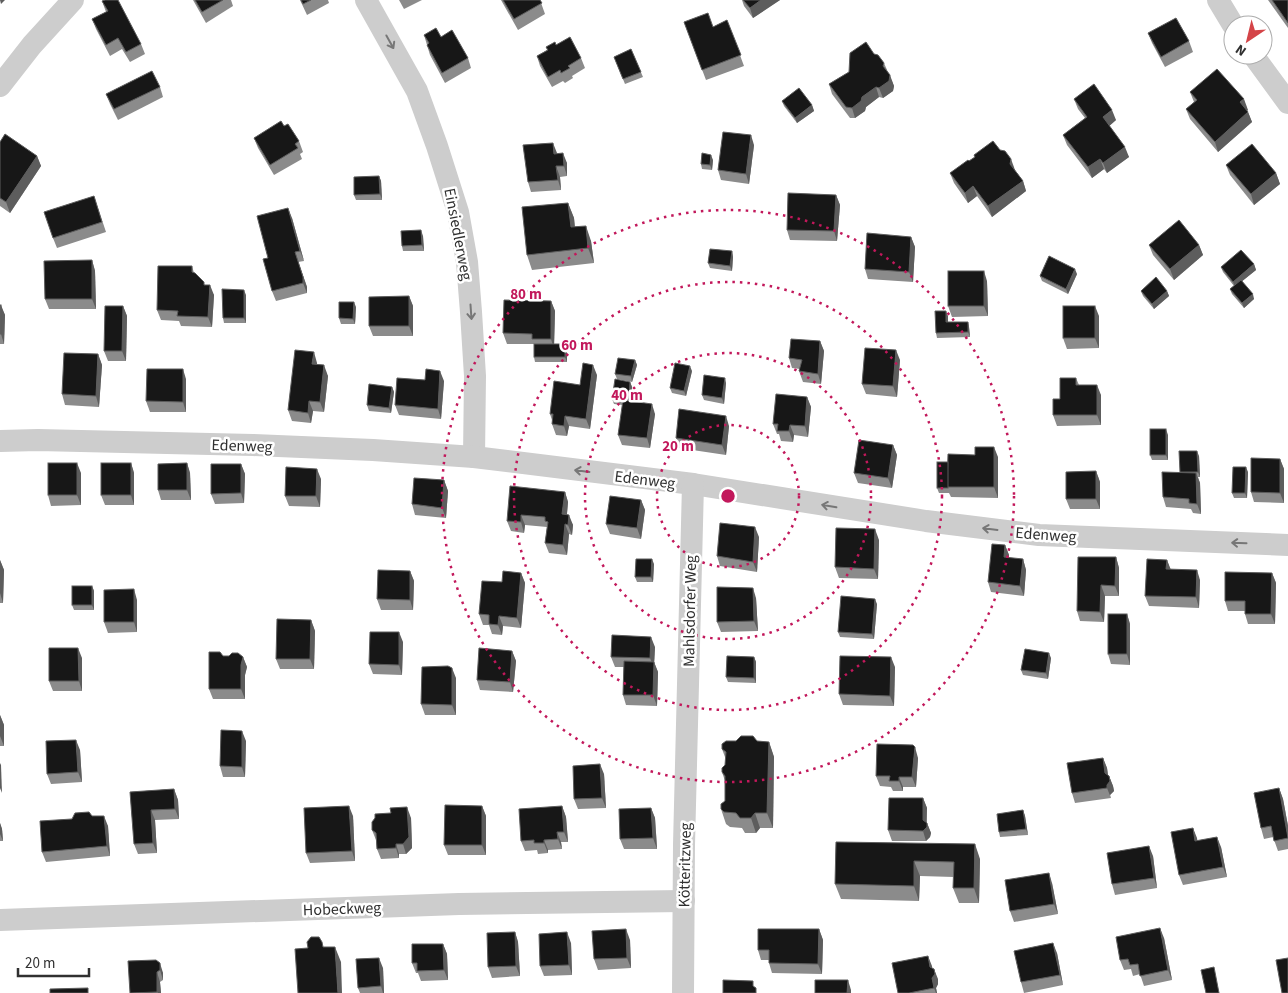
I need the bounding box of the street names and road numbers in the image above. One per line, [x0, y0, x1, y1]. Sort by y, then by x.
street label: Einsiedlerweg [438, 186, 478, 282]
street label: Edenweg [211, 434, 273, 458]
street label: Edenweg [613, 465, 677, 495]
street label: Edenweg [1015, 522, 1077, 548]
street label: Mahlsdorfer Weg [678, 555, 702, 667]
street label: Kötteritzweg [673, 822, 697, 908]
street label: Hobeckweg [302, 897, 382, 921]

